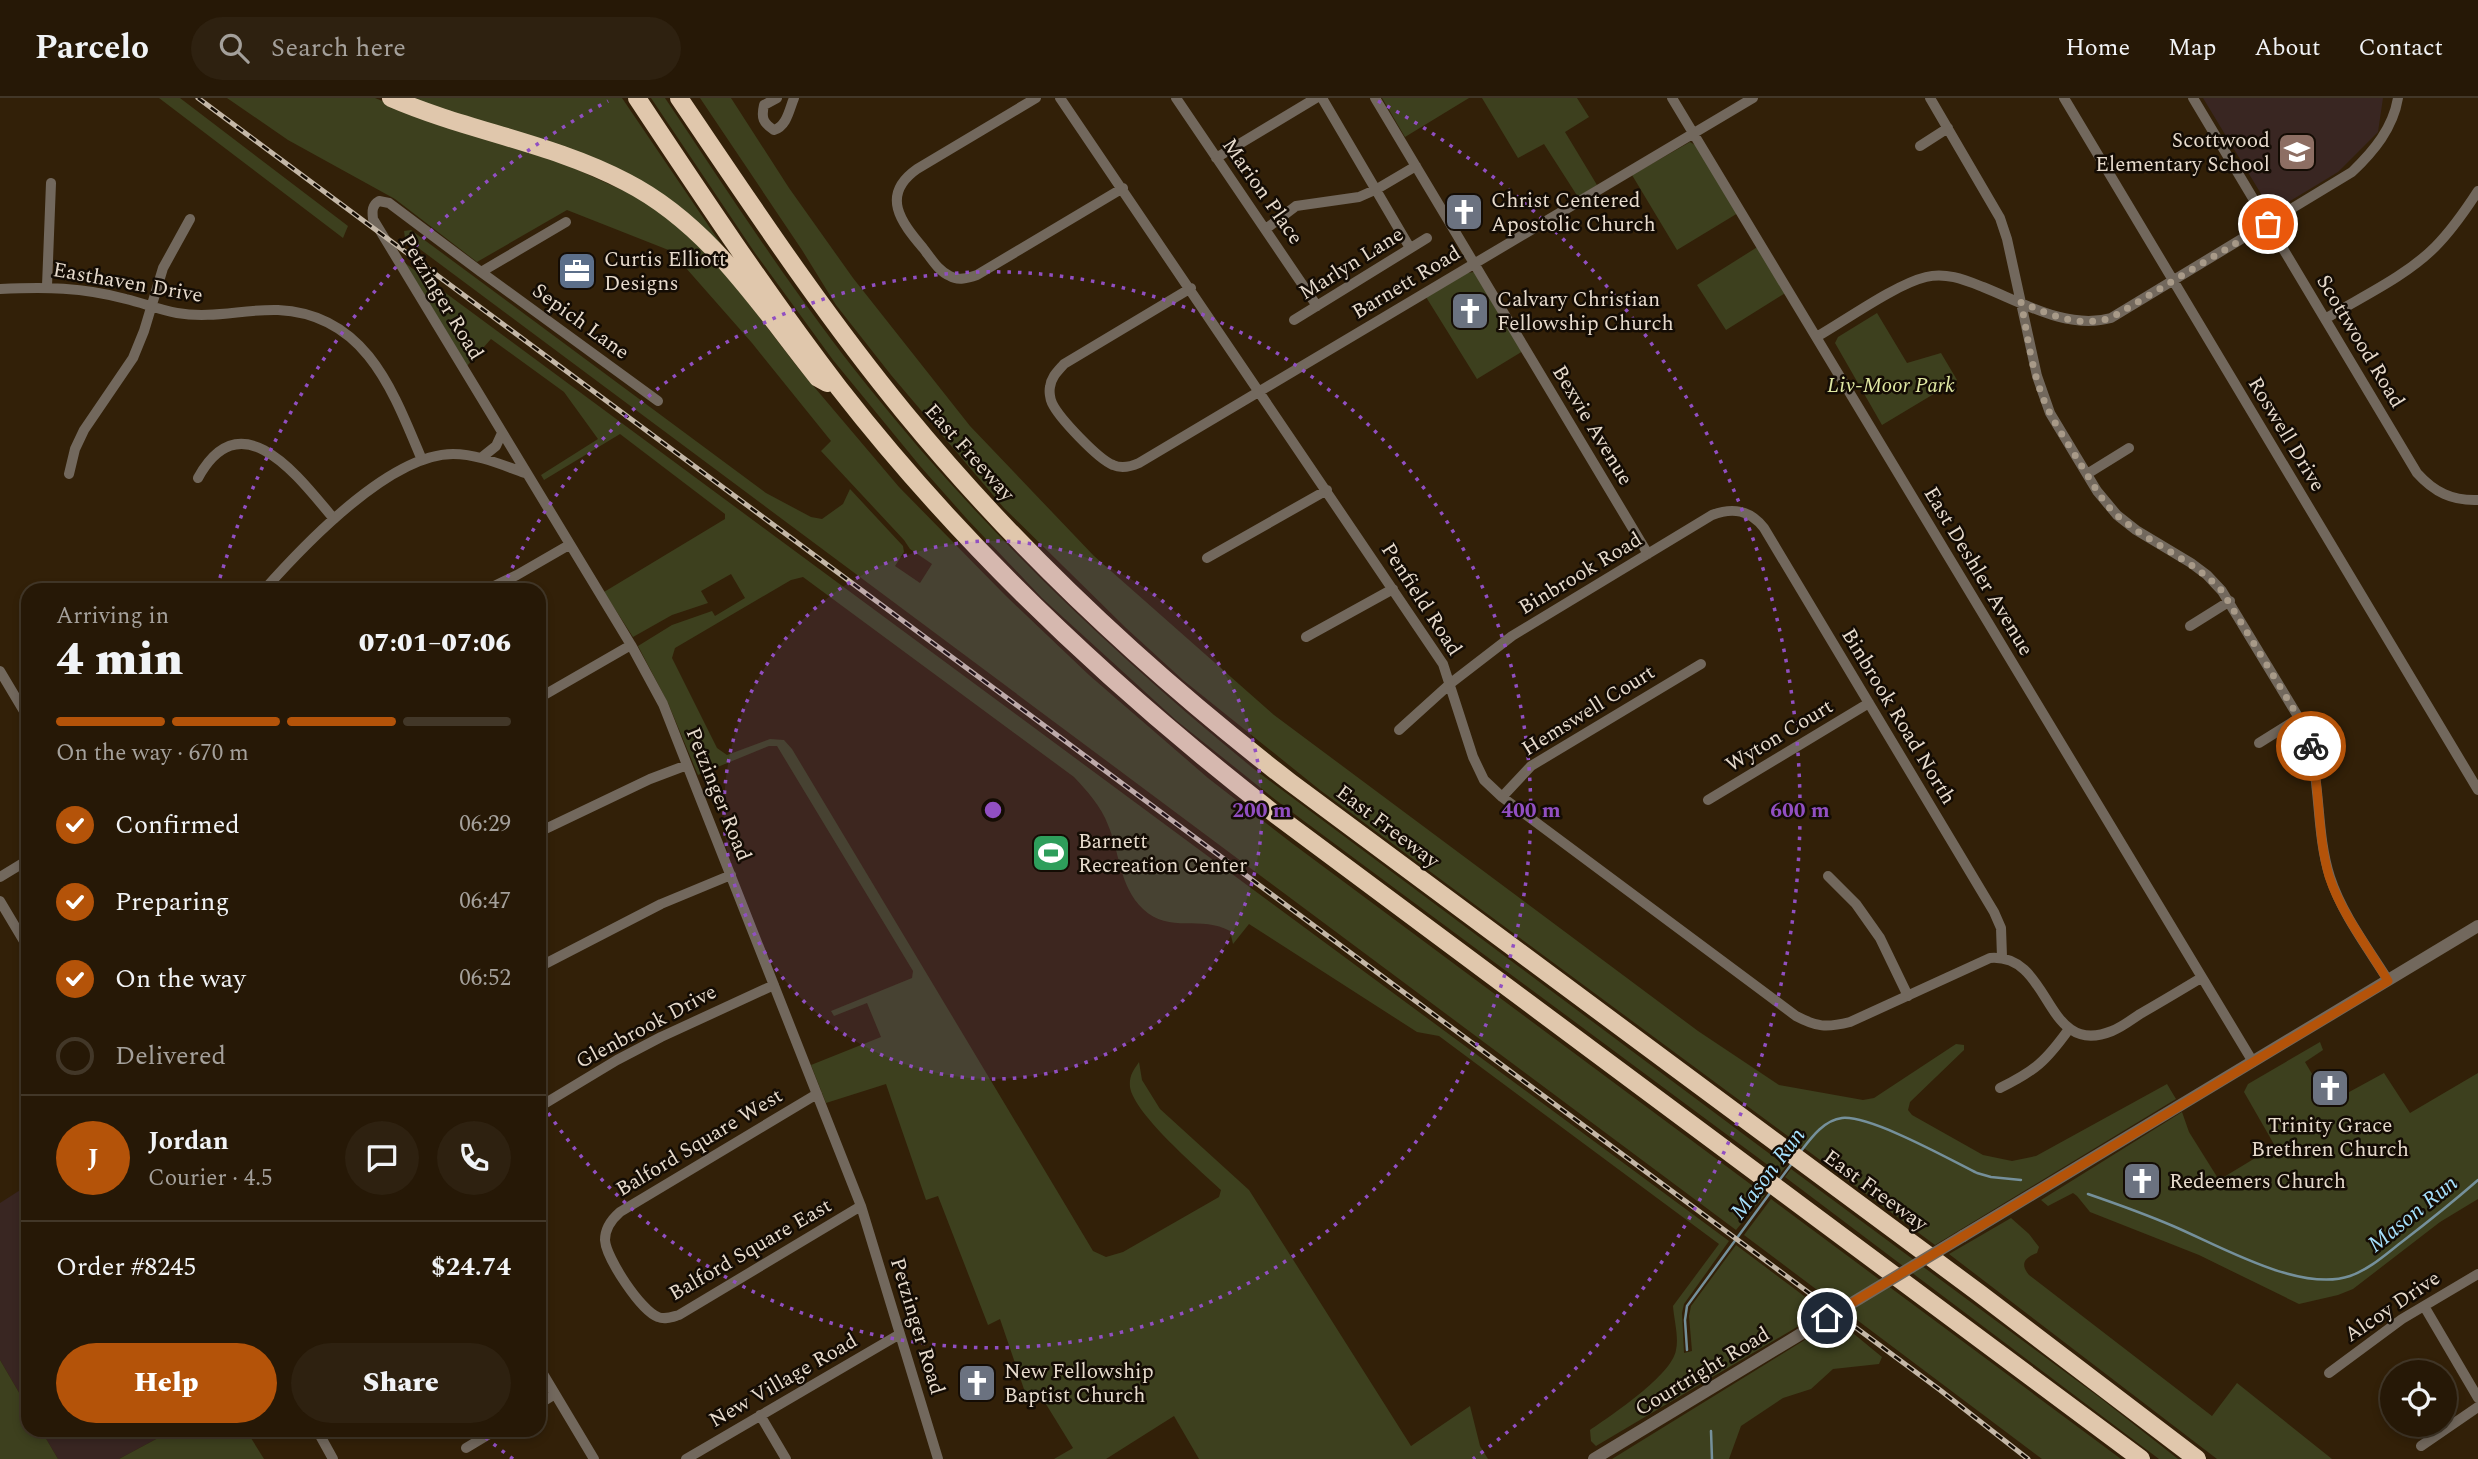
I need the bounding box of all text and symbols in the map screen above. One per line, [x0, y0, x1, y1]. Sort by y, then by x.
search box [191, 17, 681, 80]
text: Parcelo [35, 23, 149, 73]
text: Search here [271, 28, 406, 68]
icon: search [215, 29, 253, 67]
text: Home [2065, 30, 2130, 66]
text: Map [2168, 30, 2216, 66]
text: About [2254, 30, 2320, 66]
text: Contact [2358, 30, 2443, 66]
place label: Scottwood Elementary School [2095, 125, 2270, 181]
school or university icon: Scottwood Elementary School [2276, 131, 2318, 173]
street label: Marion Place [1213, 132, 1311, 252]
place label: Christ Centered Apostolic Church [1491, 185, 1656, 241]
church icon: Christ Centered Apostolic Church [1443, 191, 1485, 233]
pin [2238, 194, 2298, 254]
icon: bag [2249, 205, 2287, 243]
street label: Marlyn Lane [1293, 219, 1410, 309]
street label: Petzinger Road [391, 229, 491, 367]
street label: Barnett Road [1346, 238, 1467, 328]
place label: Curtis Elliott Designs [604, 244, 727, 300]
office icon: Curtis Elliott Designs [556, 250, 598, 292]
street label: Easthaven Drive [50, 254, 205, 312]
street label: Scottwood Road [2308, 269, 2413, 414]
street label: Sepich Lane [525, 275, 636, 368]
place label: Calvary Christian Fellowship Church [1497, 284, 1674, 340]
church icon: Calvary Christian Fellowship Church [1449, 290, 1491, 332]
street label: Bexvie Avenue [1543, 359, 1641, 492]
park label: Liv-Moor Park [1827, 370, 1955, 402]
street label: Roswell Drive [2239, 371, 2333, 498]
street label: East Freeway [916, 396, 1023, 510]
street label: East Deshler Avenue [1915, 481, 2041, 662]
street label: Binbrook Road [1512, 524, 1649, 624]
street label: Penfield Road [1372, 536, 1470, 663]
text: Arriving in [56, 599, 169, 634]
street label: Binbrook Road North [1833, 622, 1964, 811]
text: 07:01–07:06 [359, 623, 511, 663]
text: 4 min [56, 625, 183, 695]
street label: Hemswell Court [1516, 657, 1661, 765]
street label: Wyton Court [1719, 691, 1840, 781]
courier [2276, 711, 2346, 781]
street label: Petzinger Road [677, 723, 759, 866]
icon: bike [2292, 727, 2330, 765]
text: On the way · 670 m [56, 736, 249, 771]
street label: East Freeway [1329, 777, 1447, 877]
text: 200 m [1232, 795, 1292, 827]
text: 400 m [1501, 795, 1561, 827]
text: 600 m [1770, 795, 1830, 827]
centre of rings [981, 798, 1005, 822]
text: Confirmed [115, 805, 240, 845]
icon: check [56, 806, 94, 844]
text: 06:29 [459, 807, 511, 842]
place label: Barnett Recreation Center [1078, 826, 1247, 882]
sports icon: Barnett Recreation Center [1030, 832, 1072, 874]
text: Preparing [115, 882, 229, 922]
icon: check [56, 883, 94, 921]
text: 06:47 [459, 884, 511, 919]
text: On the way [115, 959, 246, 999]
icon: check [56, 960, 94, 998]
text: 06:52 [459, 961, 511, 996]
street label: Glenbrook Drive [570, 976, 723, 1078]
text: Delivered [115, 1036, 226, 1076]
church icon: Trinity Grace Brethren Church [2309, 1067, 2351, 1109]
street label: Balford Square West [610, 1080, 789, 1205]
place label: Trinity Grace Brethren Church [2251, 1110, 2409, 1166]
water label: Mason Run [1722, 1120, 1815, 1228]
text: Jordan [148, 1121, 229, 1161]
button: chat [345, 1121, 419, 1195]
button: phone [437, 1121, 511, 1195]
text: J [87, 1138, 99, 1178]
street label: East Freeway [1816, 1142, 1935, 1240]
church icon: Redeemers Church [2121, 1160, 2163, 1202]
text: Courier · 4.5 [148, 1161, 273, 1196]
place label: Redeemers Church [2169, 1166, 2346, 1198]
water label: Mason Run [2360, 1167, 2466, 1262]
street label: Balford Square East [663, 1190, 838, 1310]
text: Order #8245 [56, 1247, 196, 1287]
text: $24.74 [431, 1247, 511, 1287]
street label: Petzinger Road [881, 1254, 953, 1399]
street label: Alcoy Drive [2338, 1263, 2447, 1351]
pin [1797, 1288, 1857, 1348]
icon: home [1808, 1299, 1846, 1337]
street label: Courtright Road [1629, 1319, 1776, 1425]
street label: New Village Road [703, 1325, 864, 1436]
button: Help [56, 1343, 277, 1423]
button: Share [291, 1343, 511, 1423]
place label: New Fellowship Baptist Church [1004, 1356, 1154, 1412]
map controls [2380, 1360, 2457, 1437]
button: locate [2380, 1360, 2457, 1437]
church icon: New Fellowship Baptist Church [956, 1362, 998, 1404]

